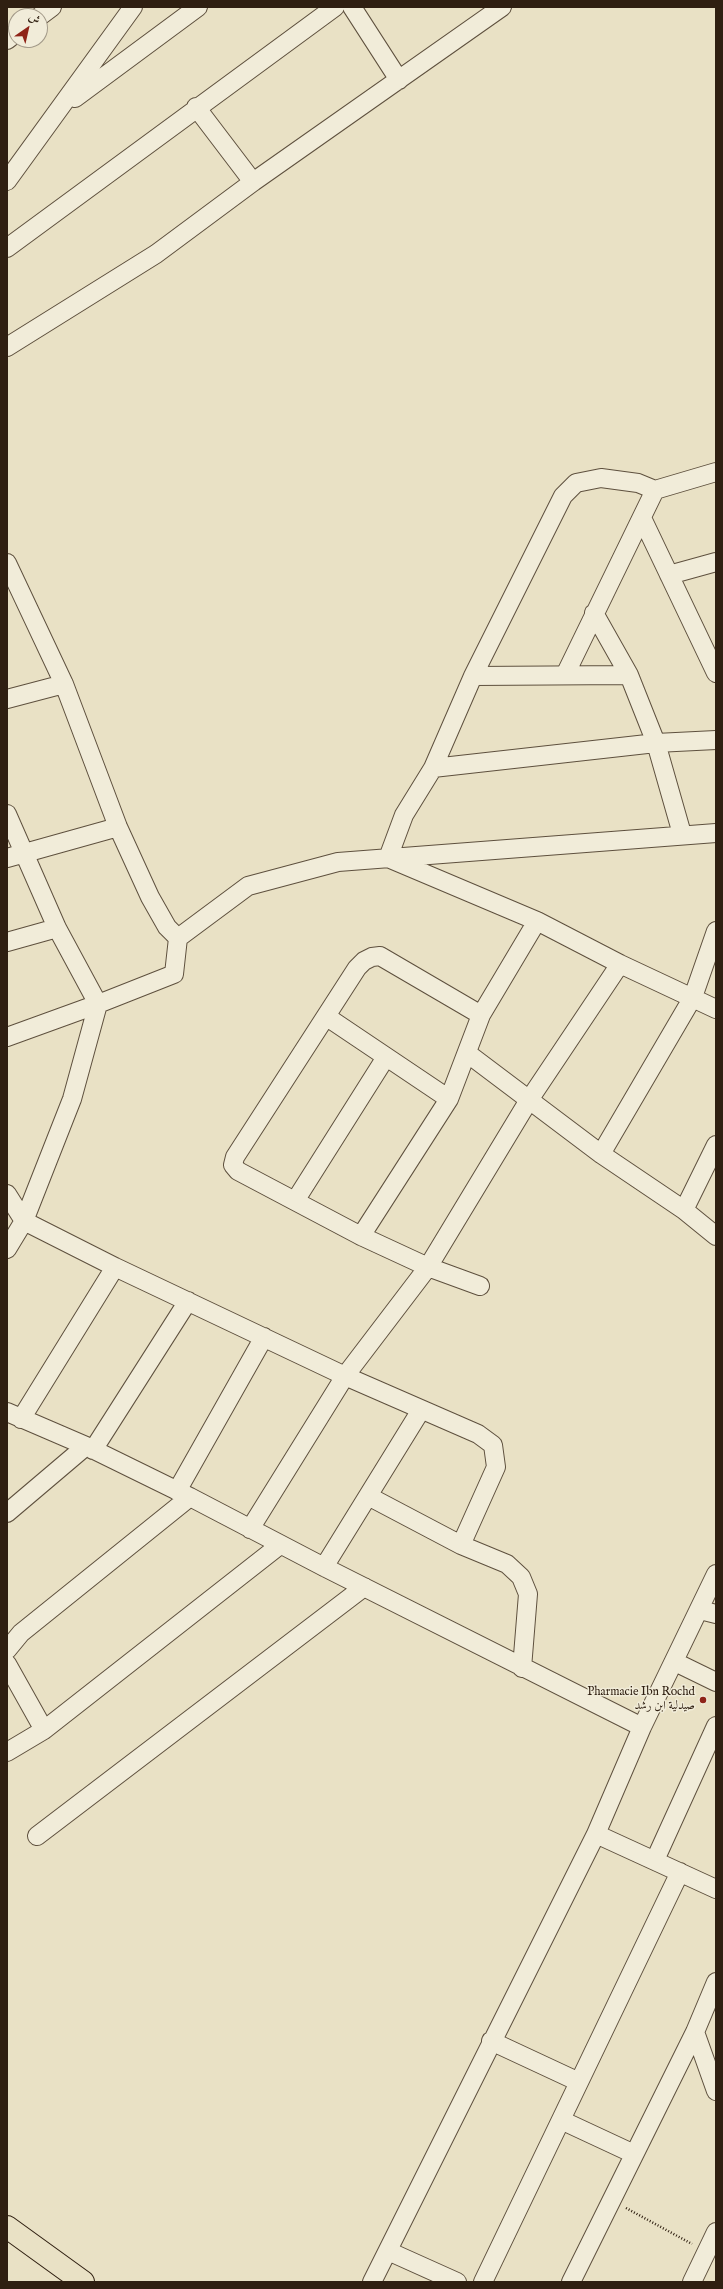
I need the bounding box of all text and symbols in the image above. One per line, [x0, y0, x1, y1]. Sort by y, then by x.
north arrow [8, 8, 48, 48]
text: ش [26, 10, 43, 28]
place label: Pharmacie Ibn Rochd صيدلية ابن رشد [587, 1686, 695, 1714]
marker: Pharmacie Ibn Rochd صيدلية ابن رشد [698, 1695, 708, 1705]

